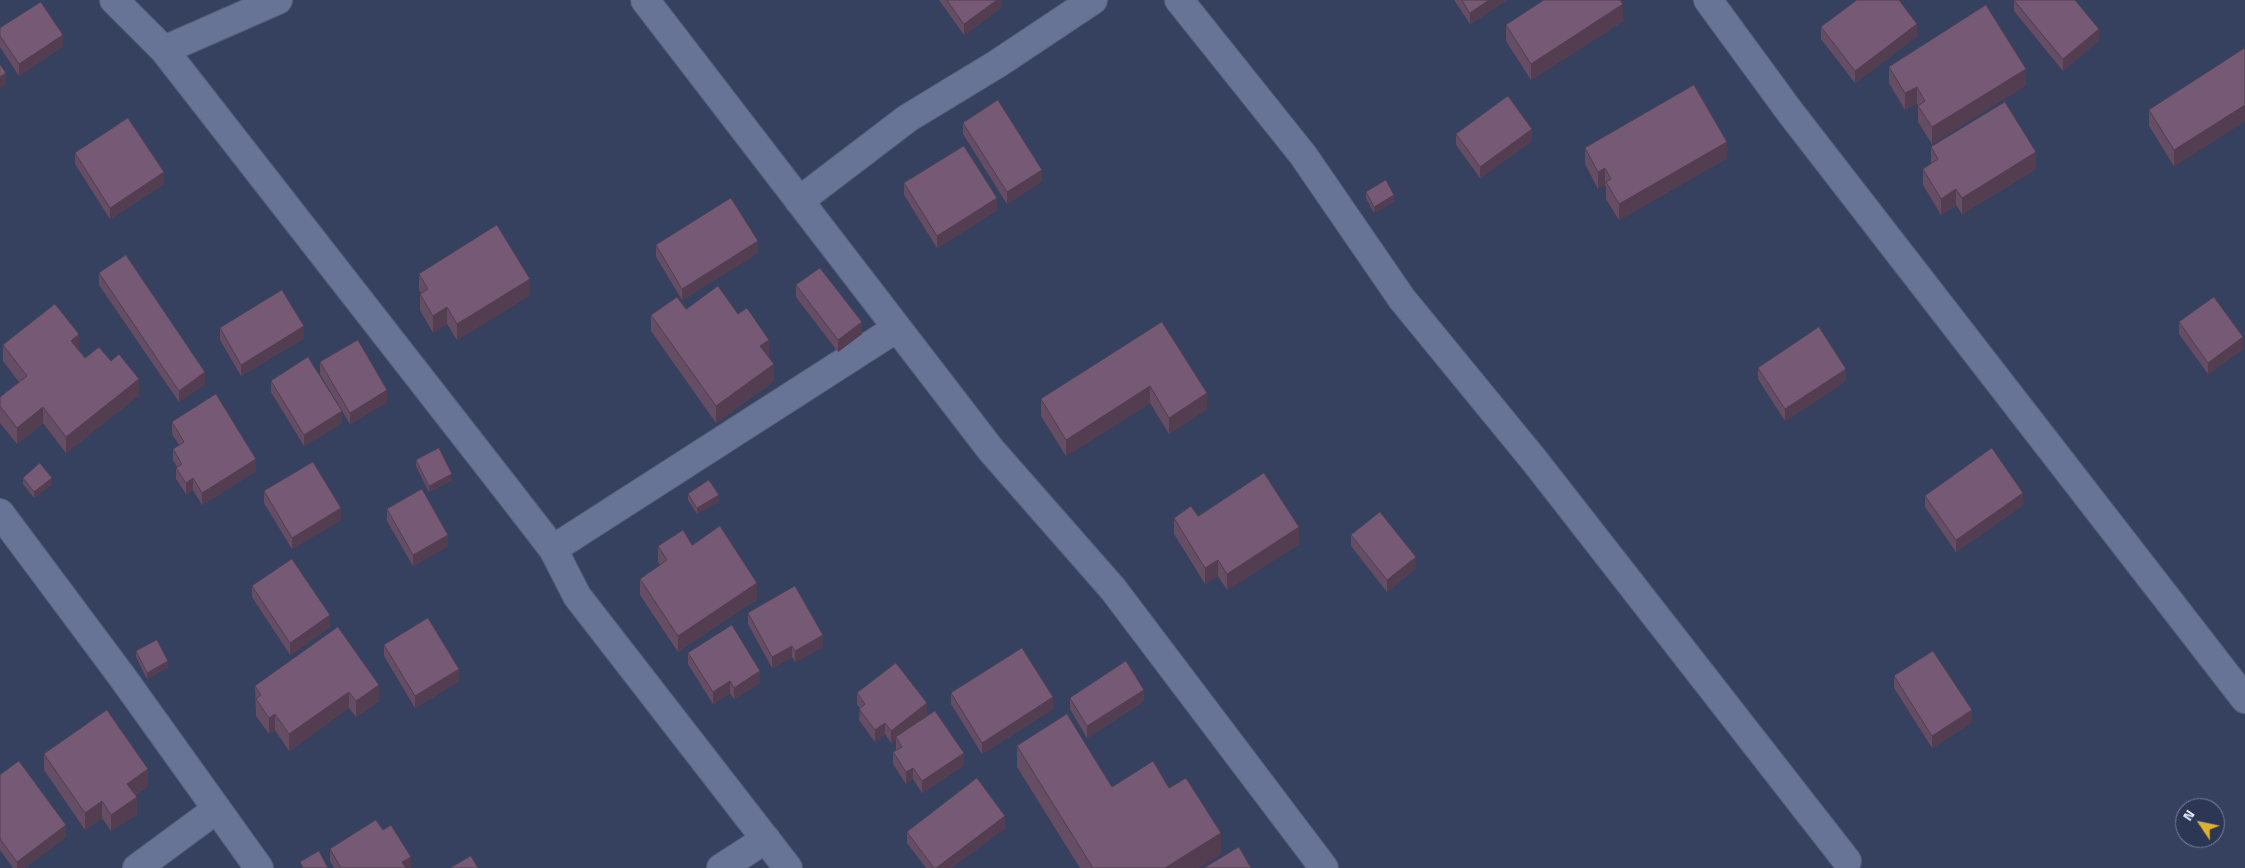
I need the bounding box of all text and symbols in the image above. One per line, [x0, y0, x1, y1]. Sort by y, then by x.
north arrow [2175, 798, 2225, 848]
text: N [2177, 805, 2199, 825]

